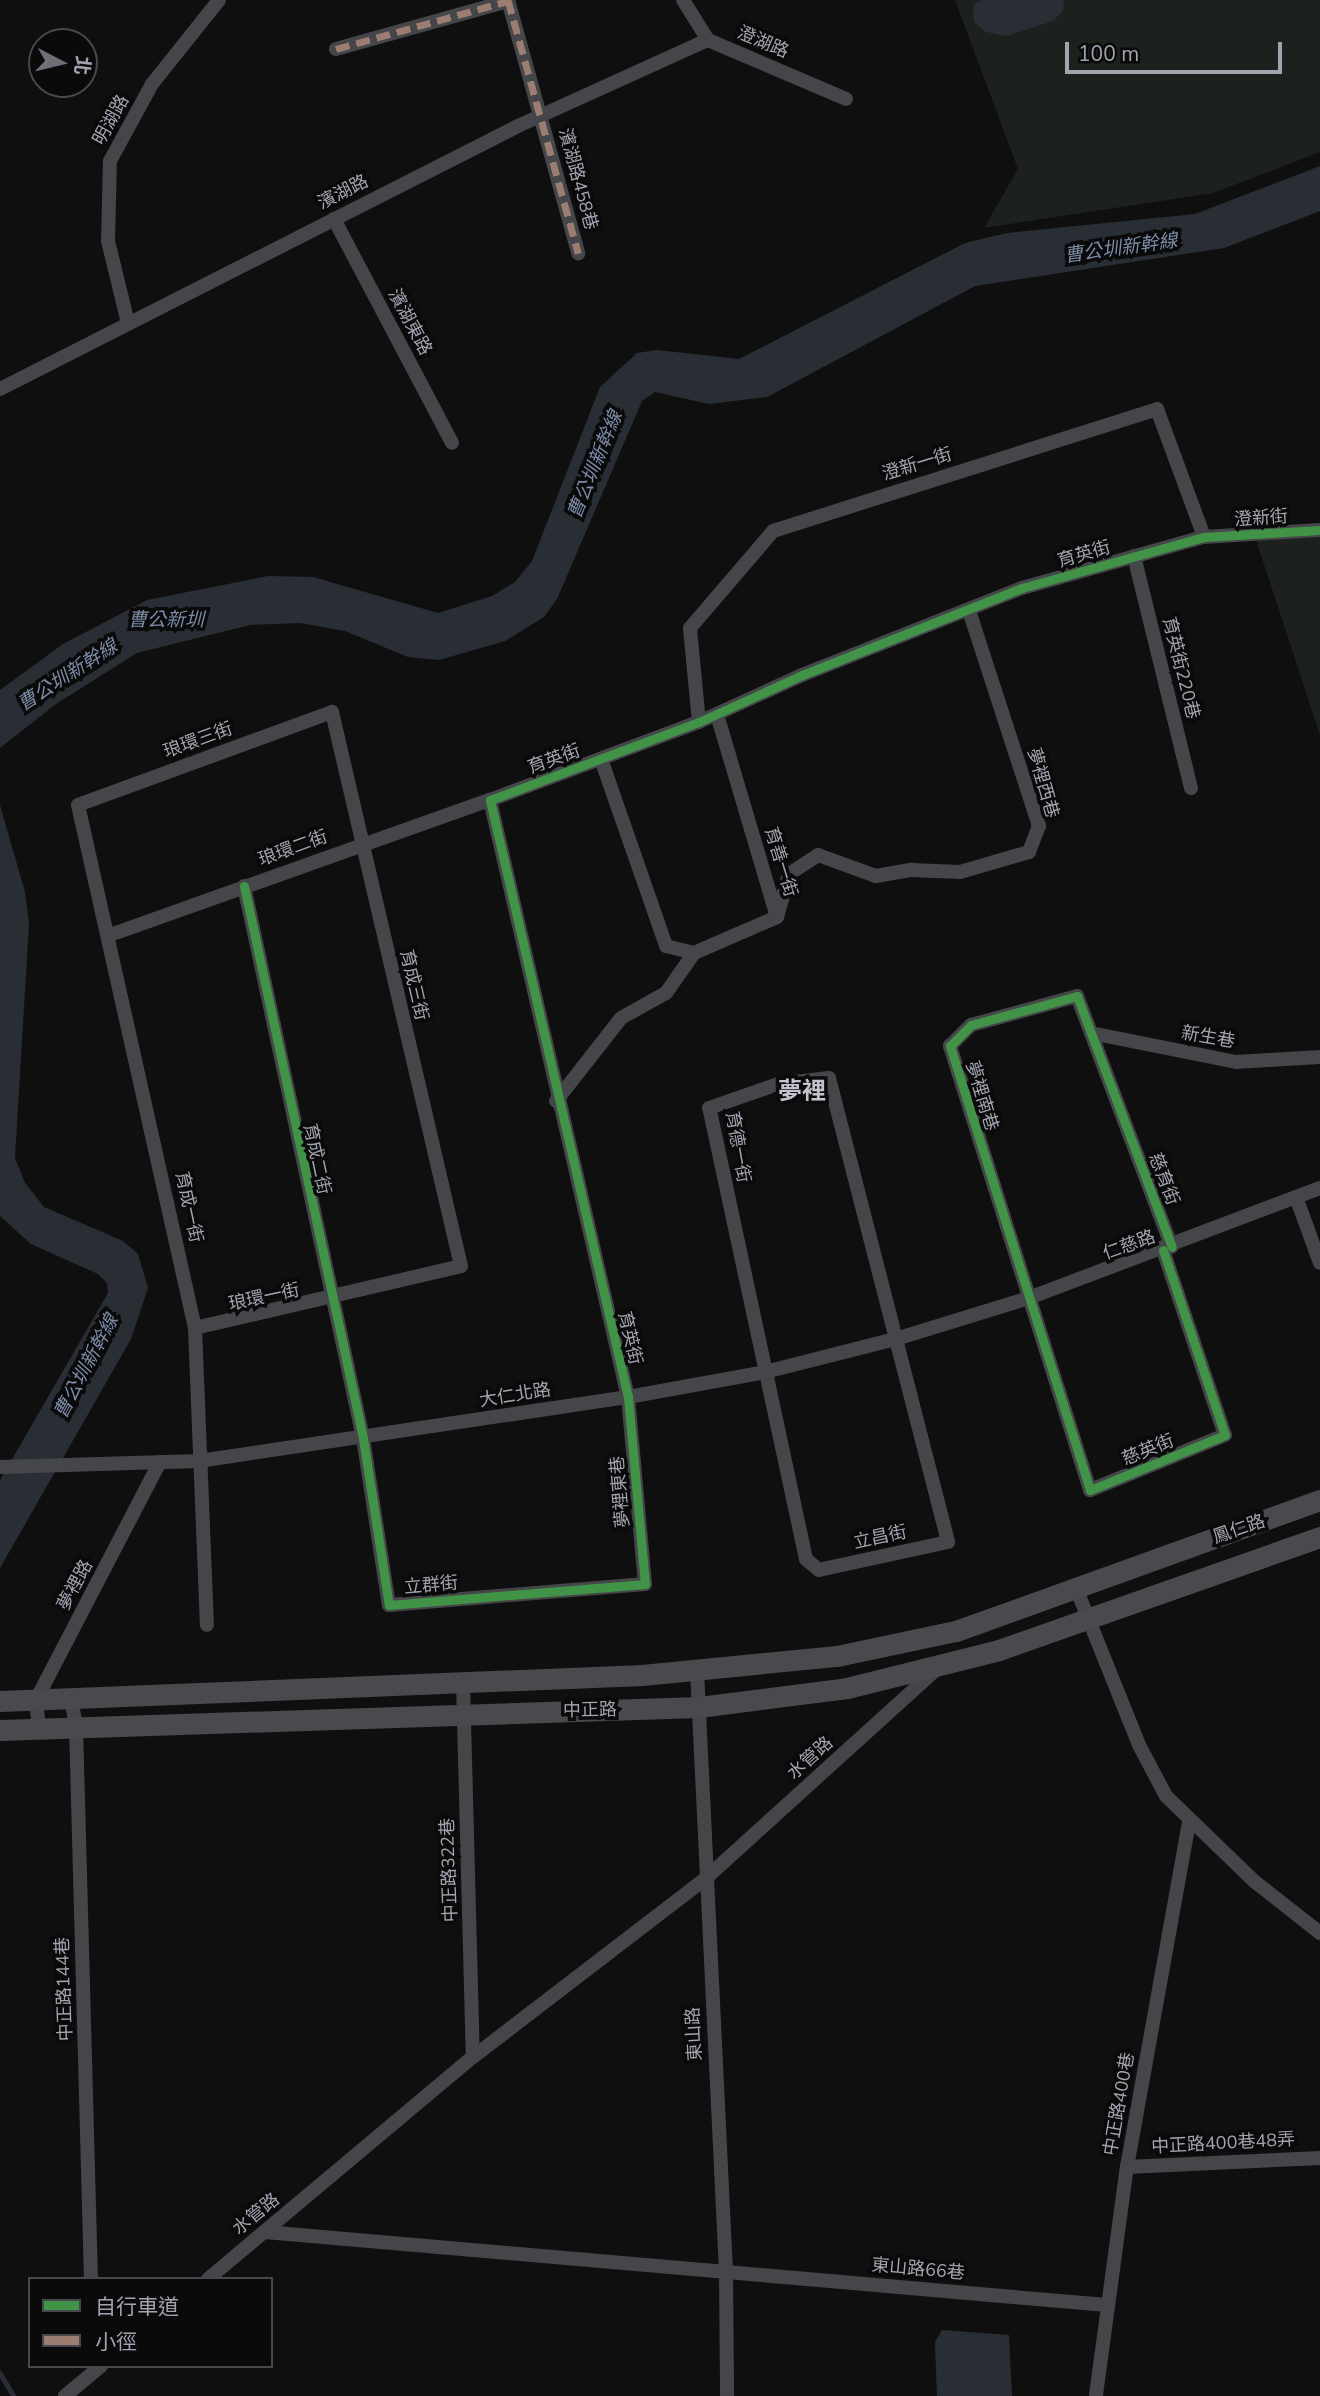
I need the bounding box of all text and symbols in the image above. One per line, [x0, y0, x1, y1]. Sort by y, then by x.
street label: 澄湖路 [734, 22, 792, 62]
north arrow [28, 28, 98, 98]
scale bar [1068, 28, 1285, 72]
text: 100 m [1078, 40, 1139, 68]
text: 北 [68, 54, 96, 76]
street label: 明湖路 [88, 91, 134, 149]
street label: 濱湖路458巷 [554, 126, 602, 232]
street label: 濱湖路 [314, 170, 372, 214]
water label: 曹公圳新幹線 [1063, 230, 1179, 268]
street label: 濱湖東路 [384, 285, 436, 359]
water label: 曹公圳新幹線 [564, 408, 628, 522]
street label: 澄新一街 [879, 443, 955, 485]
street label: 澄新街 [1233, 505, 1289, 531]
street label: 育英街 [1055, 536, 1113, 572]
water label: 曹公新圳 [128, 610, 204, 632]
street label: 育英街220巷 [1158, 615, 1204, 721]
water label: 曹公圳新幹線 [14, 635, 122, 717]
street label: 琅環三街 [160, 718, 236, 762]
street label: 育英街 [525, 740, 583, 778]
street label: 夢裡西巷 [1023, 745, 1063, 821]
street label: 育善一街 [760, 824, 802, 900]
street label: 琅環二街 [255, 826, 331, 870]
street label: 育成三街 [395, 947, 433, 1023]
street label: 新生巷 [1180, 1022, 1236, 1052]
street label: 夢裡南巷 [961, 1058, 1003, 1134]
district label: 夢裡 [778, 1078, 826, 1106]
street label: 育德一街 [721, 1110, 755, 1184]
street label: 育成二街 [299, 1122, 335, 1196]
street label: 慈育街 [1144, 1150, 1184, 1208]
street label: 育成一街 [171, 1170, 207, 1244]
street label: 仁慈路 [1100, 1226, 1158, 1264]
street label: 琅環一街 [227, 1279, 301, 1315]
street label: 育英街 [613, 1309, 647, 1367]
water label: 曹公圳新幹線 [50, 1311, 124, 1423]
street label: 大仁北路 [478, 1379, 552, 1411]
street label: 慈英街 [1119, 1430, 1177, 1470]
street label: 夢裡東巷 [606, 1455, 634, 1529]
street label: 鳳仁路 [1210, 1510, 1268, 1548]
street label: 立昌街 [851, 1521, 909, 1553]
street label: 夢裡路 [53, 1556, 97, 1614]
street label: 立群街 [403, 1572, 459, 1598]
street label: 中正路 [563, 1699, 617, 1721]
street label: 水管路 [783, 1732, 837, 1784]
street label: 中正路322巷 [436, 1817, 462, 1923]
street label: 中正路144巷 [51, 1936, 77, 2042]
street label: 東山路 [682, 2006, 706, 2062]
street label: 中正路400巷 [1099, 2051, 1139, 2157]
street label: 中正路400巷48弄 [1151, 2128, 1295, 2158]
street label: 水管路 [228, 2189, 284, 2239]
street label: 東山路66巷 [870, 2254, 966, 2284]
legend [28, 2277, 273, 2368]
text: 自行車道 [95, 2293, 179, 2321]
text: 小徑 [95, 2328, 137, 2356]

